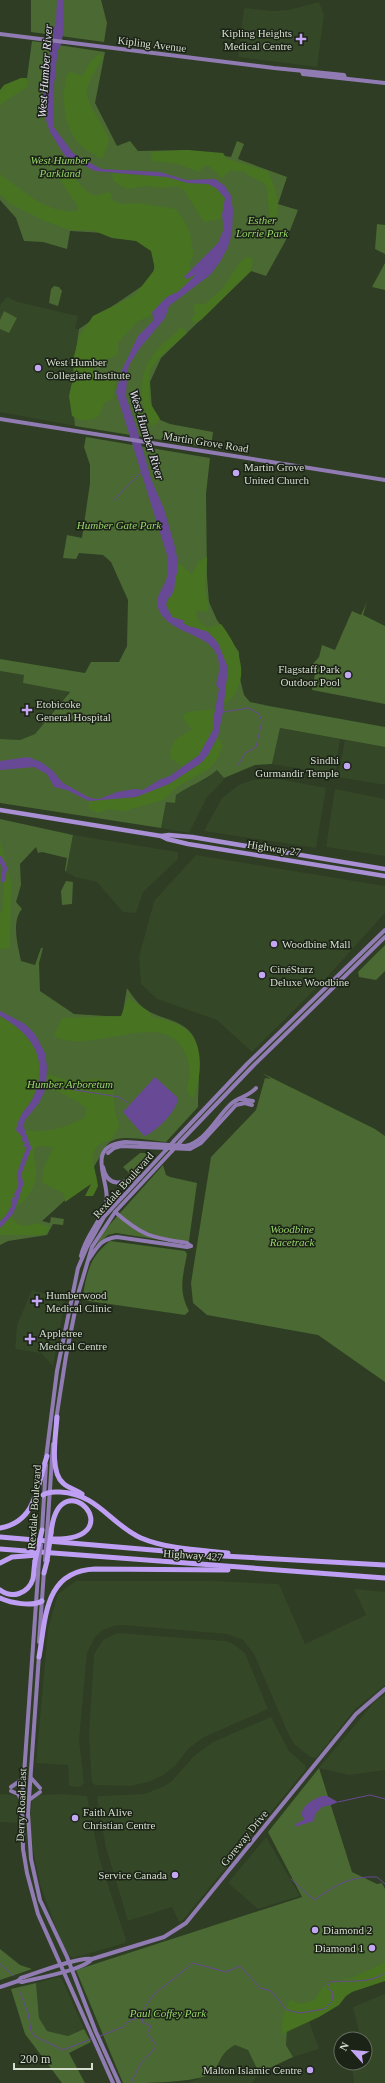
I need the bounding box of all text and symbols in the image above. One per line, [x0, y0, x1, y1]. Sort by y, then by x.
water label: West Humber River [35, 24, 55, 118]
place label: Kipling Heights Medical Centre [221, 27, 292, 52]
marker: Kipling Heights Medical Centre [295, 33, 307, 45]
street label: Kipling Avenue [117, 34, 187, 54]
park label: West Humber Parkland [30, 154, 90, 179]
park label: Esther Lorrie Park [235, 214, 289, 239]
place label: West Humber Collegiate Institute [46, 356, 130, 381]
marker: West Humber Collegiate Institute [33, 363, 43, 373]
water label: West Humber River [127, 388, 167, 482]
street label: Martin Grove Road [163, 429, 250, 455]
place label: Martin Grove United Church [244, 461, 310, 486]
marker: Martin Grove United Church [231, 468, 241, 478]
park label: Humber Gate Park [76, 519, 162, 531]
place label: Flagstaff Park Outdoor Pool [278, 663, 340, 688]
marker: Flagstaff Park Outdoor Pool [343, 670, 353, 680]
place label: Etobicoke General Hospital [36, 698, 111, 723]
marker: Etobicoke General Hospital [21, 704, 33, 716]
place label: Sindhi Gurmandir Temple [255, 754, 339, 779]
marker: Sindhi Gurmandir Temple [342, 761, 352, 771]
street label: Highway 27 [246, 838, 302, 858]
place label: Woodbine Mall [282, 938, 350, 950]
marker: Woodbine Mall [269, 939, 279, 949]
place label: CinéStarz Deluxe Woodbine [270, 963, 349, 988]
marker: CinéStarz Deluxe Woodbine [257, 970, 267, 980]
park label: Humber Arboretum [26, 1078, 113, 1090]
street label: Rexdale Boulevard [90, 1149, 156, 1220]
park label: Woodbine Racetrack [269, 1223, 315, 1248]
place label: Humberwood Medical Clinic [46, 1289, 112, 1314]
marker: Humberwood Medical Clinic [31, 1295, 43, 1307]
place label: Appletree Medical Centre [39, 1327, 107, 1352]
marker: Appletree Medical Centre [24, 1333, 36, 1345]
street label: Rexdale Boulevard [25, 1464, 43, 1550]
street label: Highway 427 [163, 1547, 224, 1563]
street label: Derry Road East [14, 1768, 28, 1842]
place label: Faith Alive Christian Centre [83, 1806, 156, 1831]
street label: Goreway Drive [218, 1808, 270, 1868]
marker: Faith Alive Christian Centre [70, 1813, 80, 1823]
place label: Service Canada [98, 1869, 167, 1881]
marker: Service Canada [170, 1870, 180, 1880]
place label: Diamond 2 [323, 1924, 372, 1936]
marker: Diamond 2 [310, 1925, 320, 1935]
place label: Diamond 1 [315, 1942, 364, 1954]
marker: Diamond 1 [367, 1943, 377, 1953]
park label: Paul Coffey Park [129, 2007, 207, 2019]
north arrow [333, 2031, 373, 2071]
text: N [337, 2040, 351, 2053]
scale bar [14, 2045, 92, 2071]
text: 200 m [20, 2052, 51, 2066]
place label: Malton Islamic Centre [203, 2064, 302, 2076]
marker: Malton Islamic Centre [305, 2065, 315, 2075]

